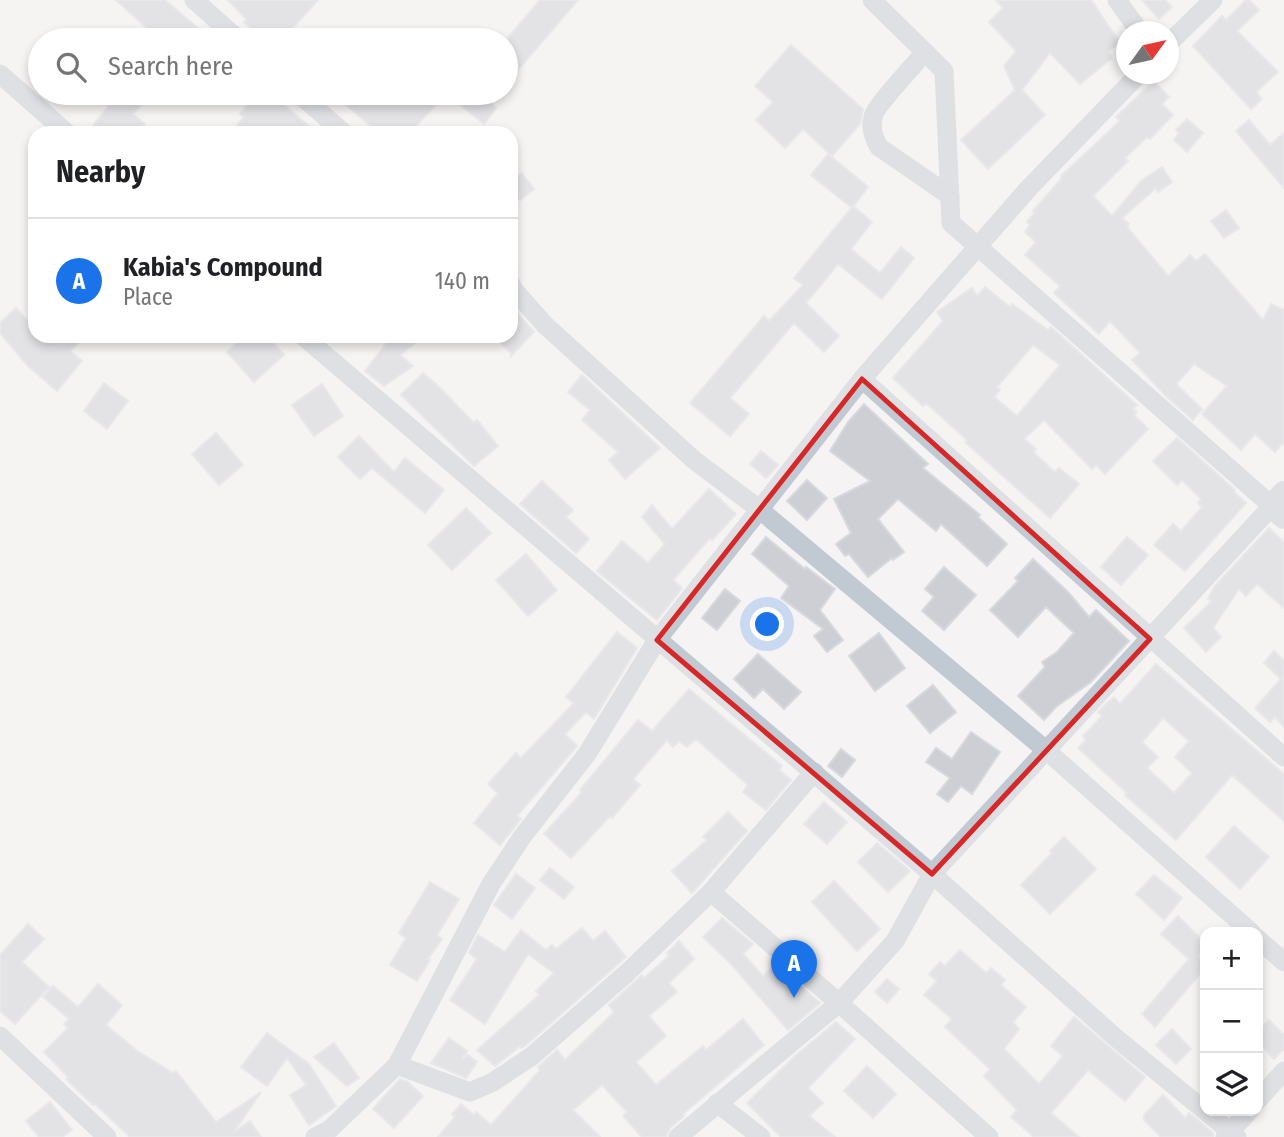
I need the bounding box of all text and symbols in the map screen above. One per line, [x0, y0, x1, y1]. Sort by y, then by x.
north arrow [1116, 21, 1179, 84]
search box [28, 28, 518, 105]
icon: search [52, 48, 90, 86]
text: Search here [108, 51, 233, 82]
text: Nearby [56, 154, 145, 190]
text: Kabia's Compound [123, 252, 323, 283]
text: A [73, 267, 85, 295]
text: 140 m [435, 267, 490, 295]
text: Place [123, 283, 173, 311]
your location [750, 607, 784, 641]
map controls [1200, 927, 1263, 1116]
button: + [1200, 927, 1263, 990]
pin: A [771, 940, 817, 998]
button: − [1200, 990, 1263, 1053]
button: layers [1200, 1053, 1263, 1116]

